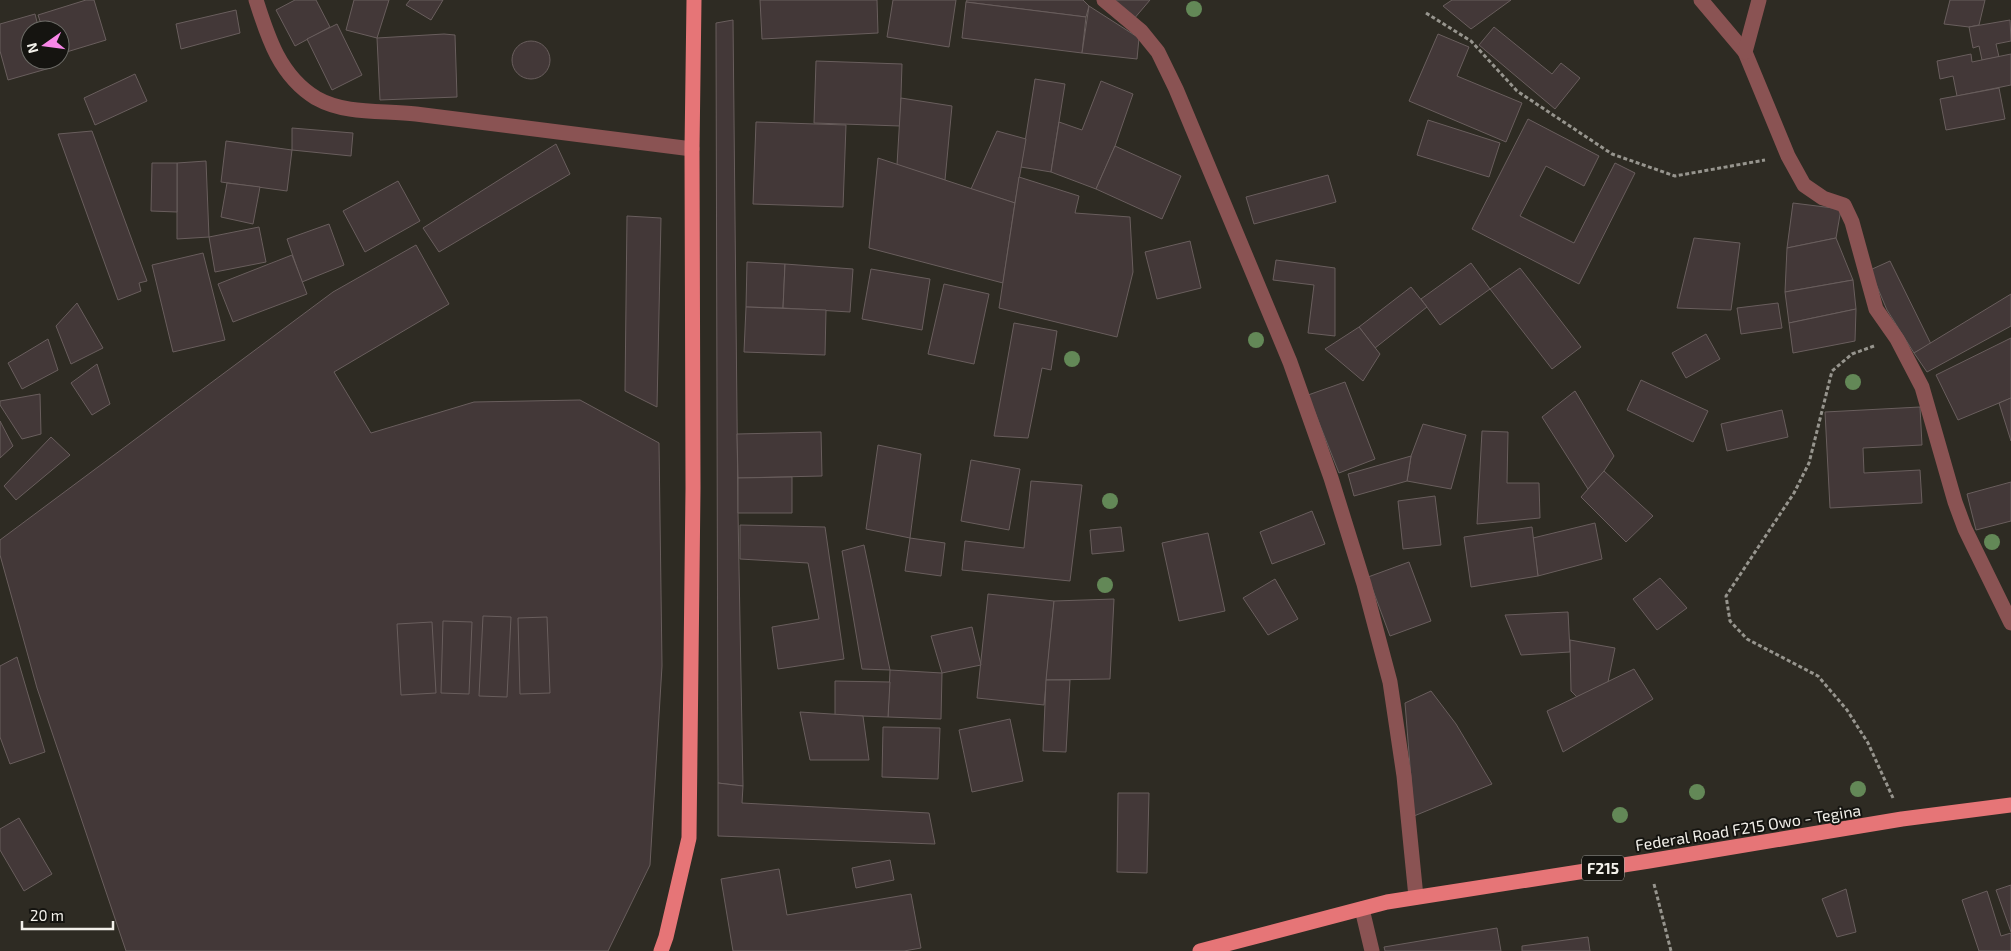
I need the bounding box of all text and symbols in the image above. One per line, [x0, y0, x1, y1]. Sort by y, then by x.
north arrow [20, 20, 70, 70]
text: N [22, 41, 41, 55]
street label: Federal Road F215 Owo - Tegina [1634, 800, 1862, 854]
road number: F215 [1582, 856, 1624, 880]
scale bar [22, 898, 114, 930]
text: 20 m [30, 906, 64, 924]

